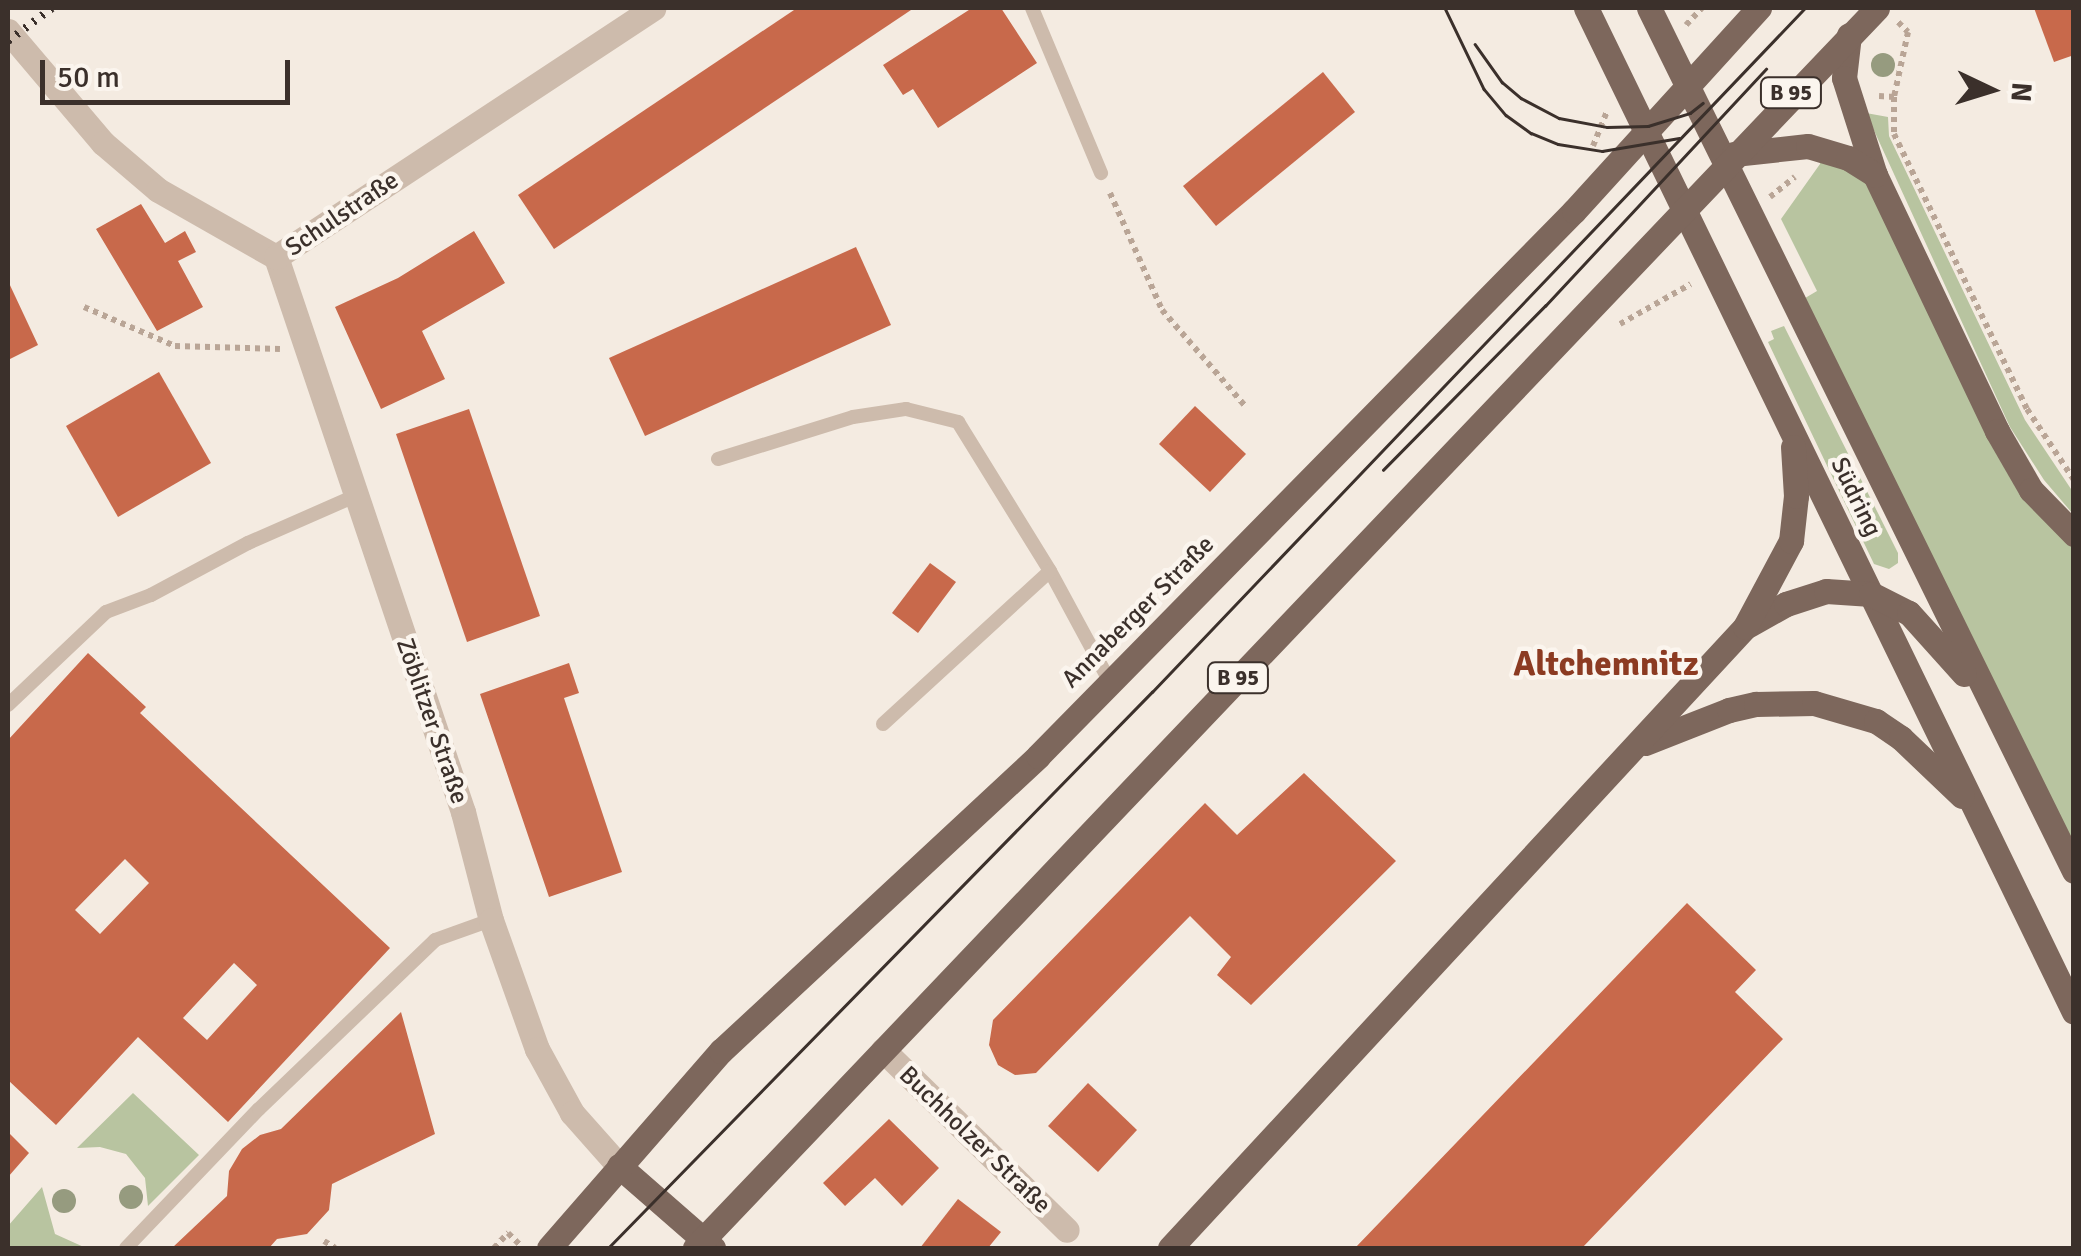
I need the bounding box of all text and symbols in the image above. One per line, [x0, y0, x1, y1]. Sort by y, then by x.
scale bar [45, 40, 295, 102]
north arrow [1941, 40, 2041, 140]
text: 50 m [57, 59, 120, 96]
road number: B 95 [1758, 76, 1824, 110]
text: N [2003, 81, 2039, 103]
street label: Schulstraße [280, 165, 404, 263]
street label: Südring [1824, 453, 1888, 541]
street label: Annaberger Straße [1056, 530, 1220, 694]
street label: Zöblitzer Straße [390, 634, 474, 808]
district label: Altchemnitz [1513, 643, 1699, 685]
road number: B 95 [1206, 661, 1270, 695]
street label: Buchholzer Straße [893, 1060, 1057, 1220]

